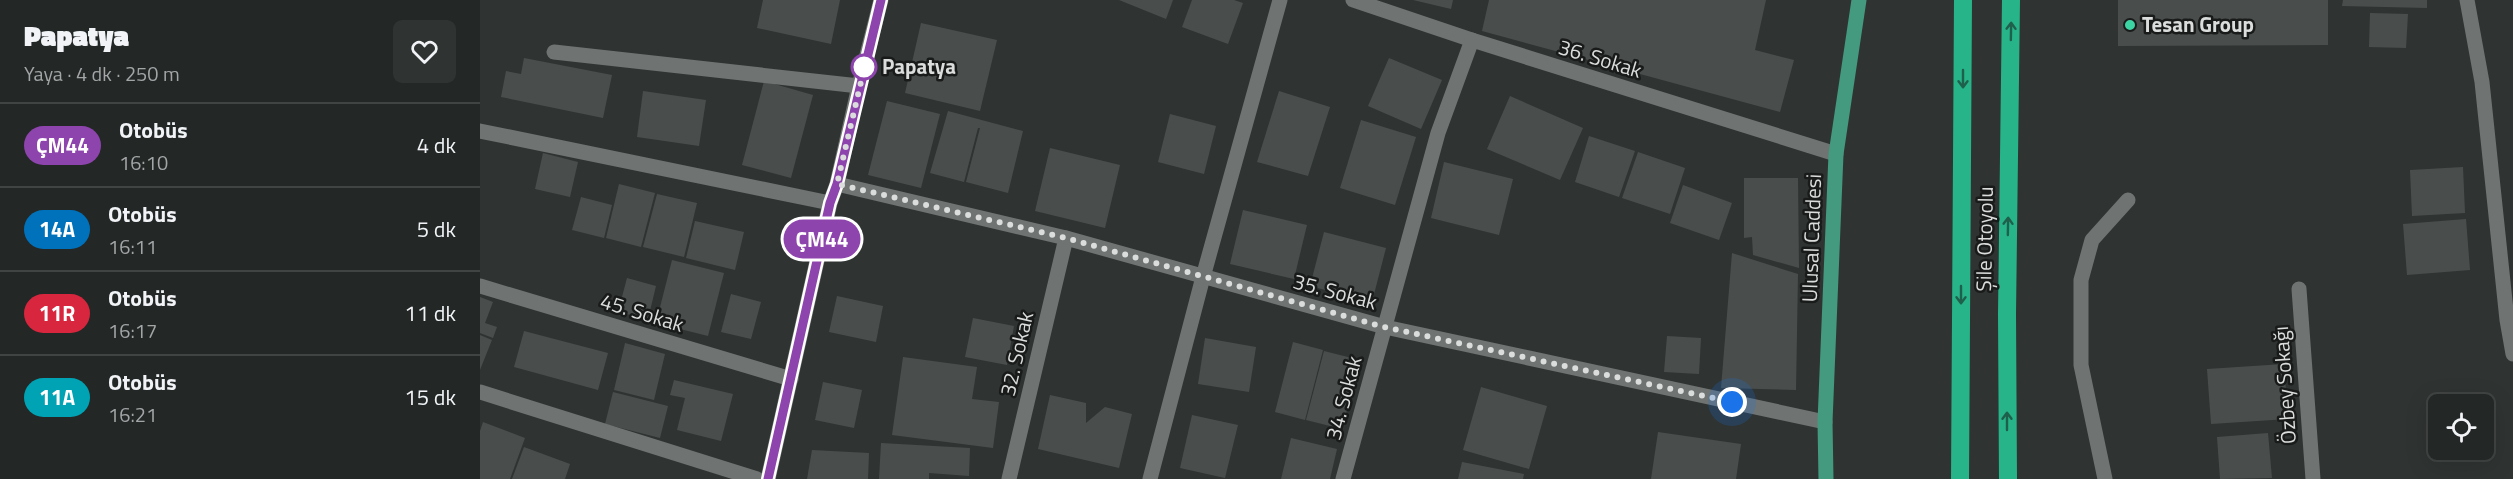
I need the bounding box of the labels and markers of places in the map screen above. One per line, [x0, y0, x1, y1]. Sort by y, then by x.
place label: Tesan Group [2142, 8, 2254, 40]
marker: Tesan Group [2123, 18, 2137, 32]
place label: Papatya [882, 50, 956, 82]
marker: Papatya [851, 54, 877, 80]

